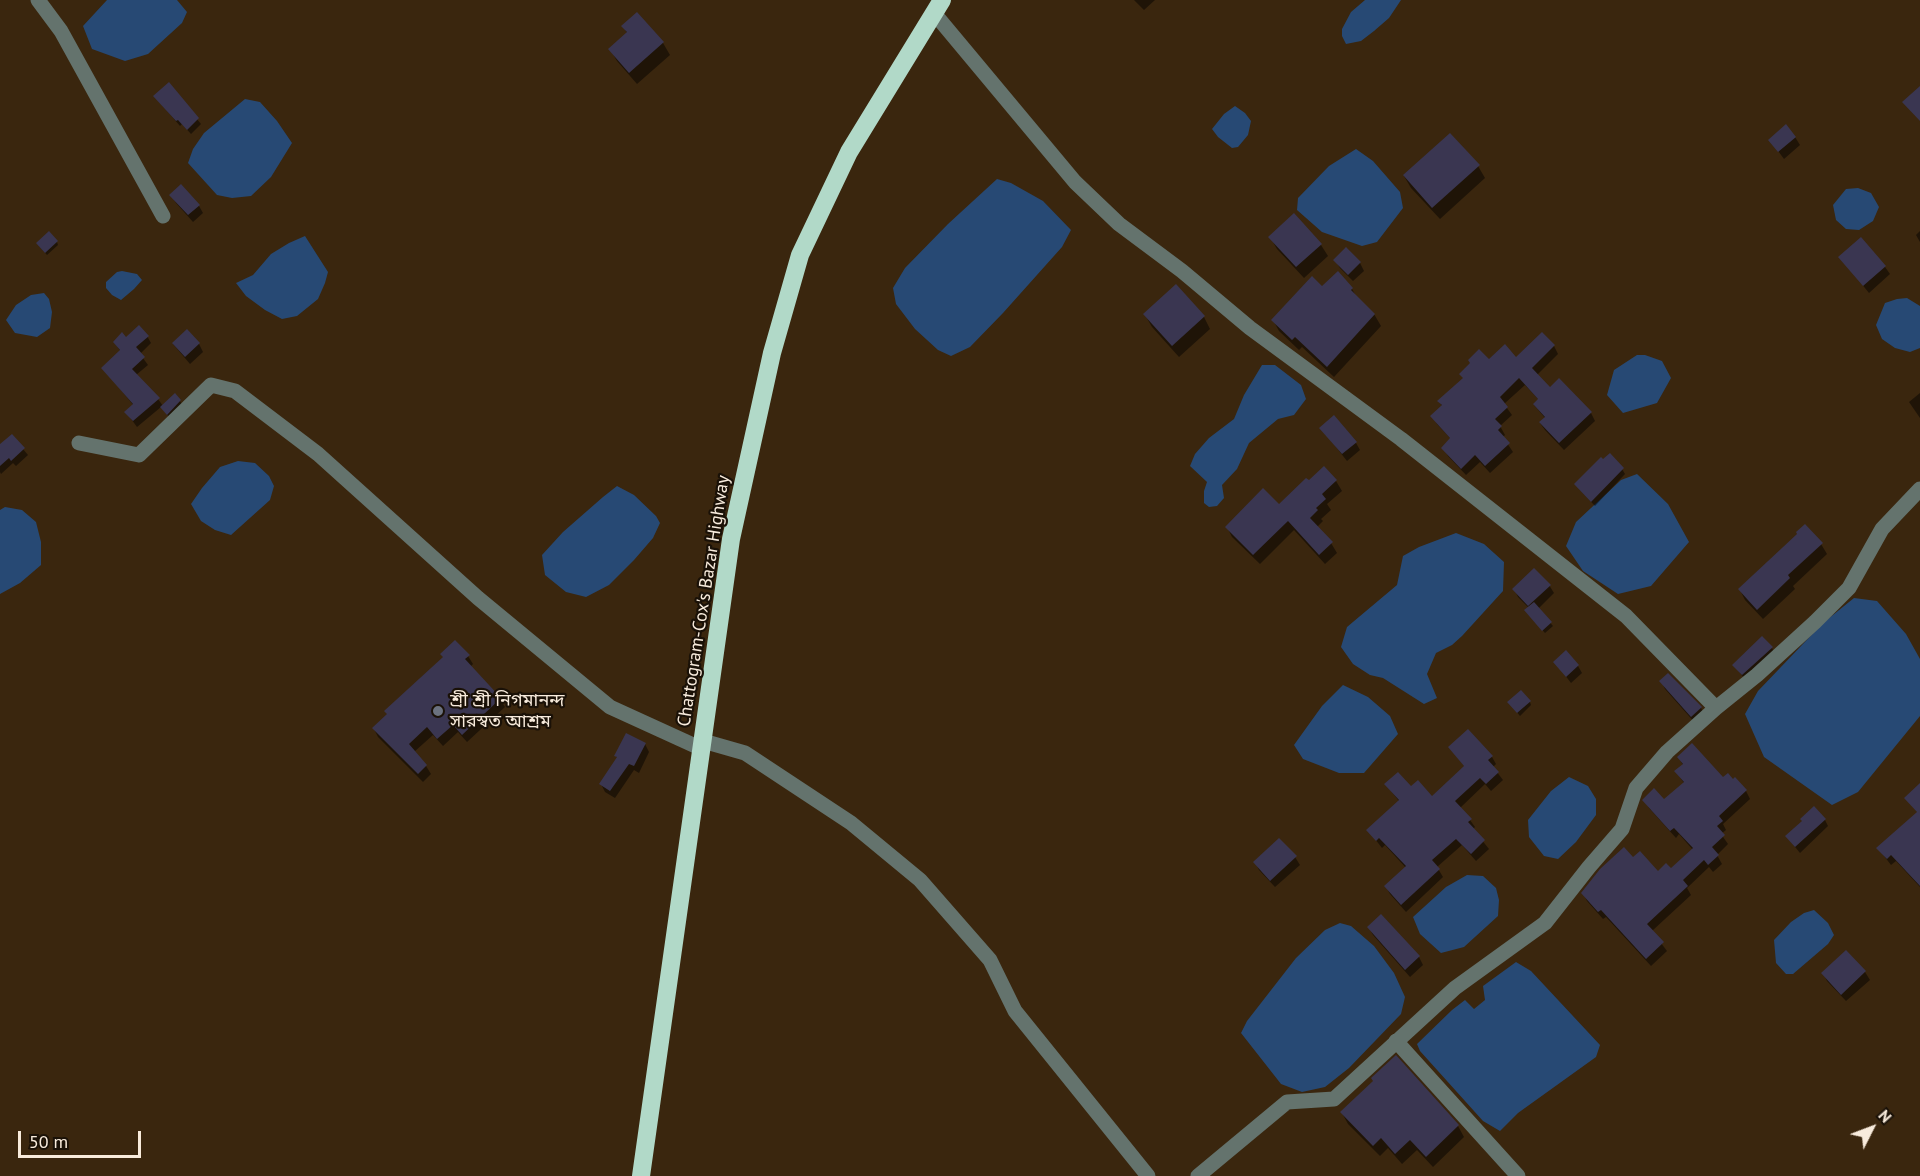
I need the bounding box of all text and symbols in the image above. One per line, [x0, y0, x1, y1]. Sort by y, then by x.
street label: Chattogram-Cox's Bazar Highway [673, 474, 735, 728]
place label: শ্রী শ্রী নিগমানন্দ সারস্বত আশ্রম [450, 690, 565, 732]
marker: শ্রী শ্রী নিগমানন্দ সারস্বত আশ্রম [431, 704, 445, 718]
north arrow [1842, 1098, 1902, 1158]
text: N [1874, 1105, 1896, 1127]
scale bar [21, 1119, 144, 1157]
text: 50 m [29, 1130, 68, 1153]

